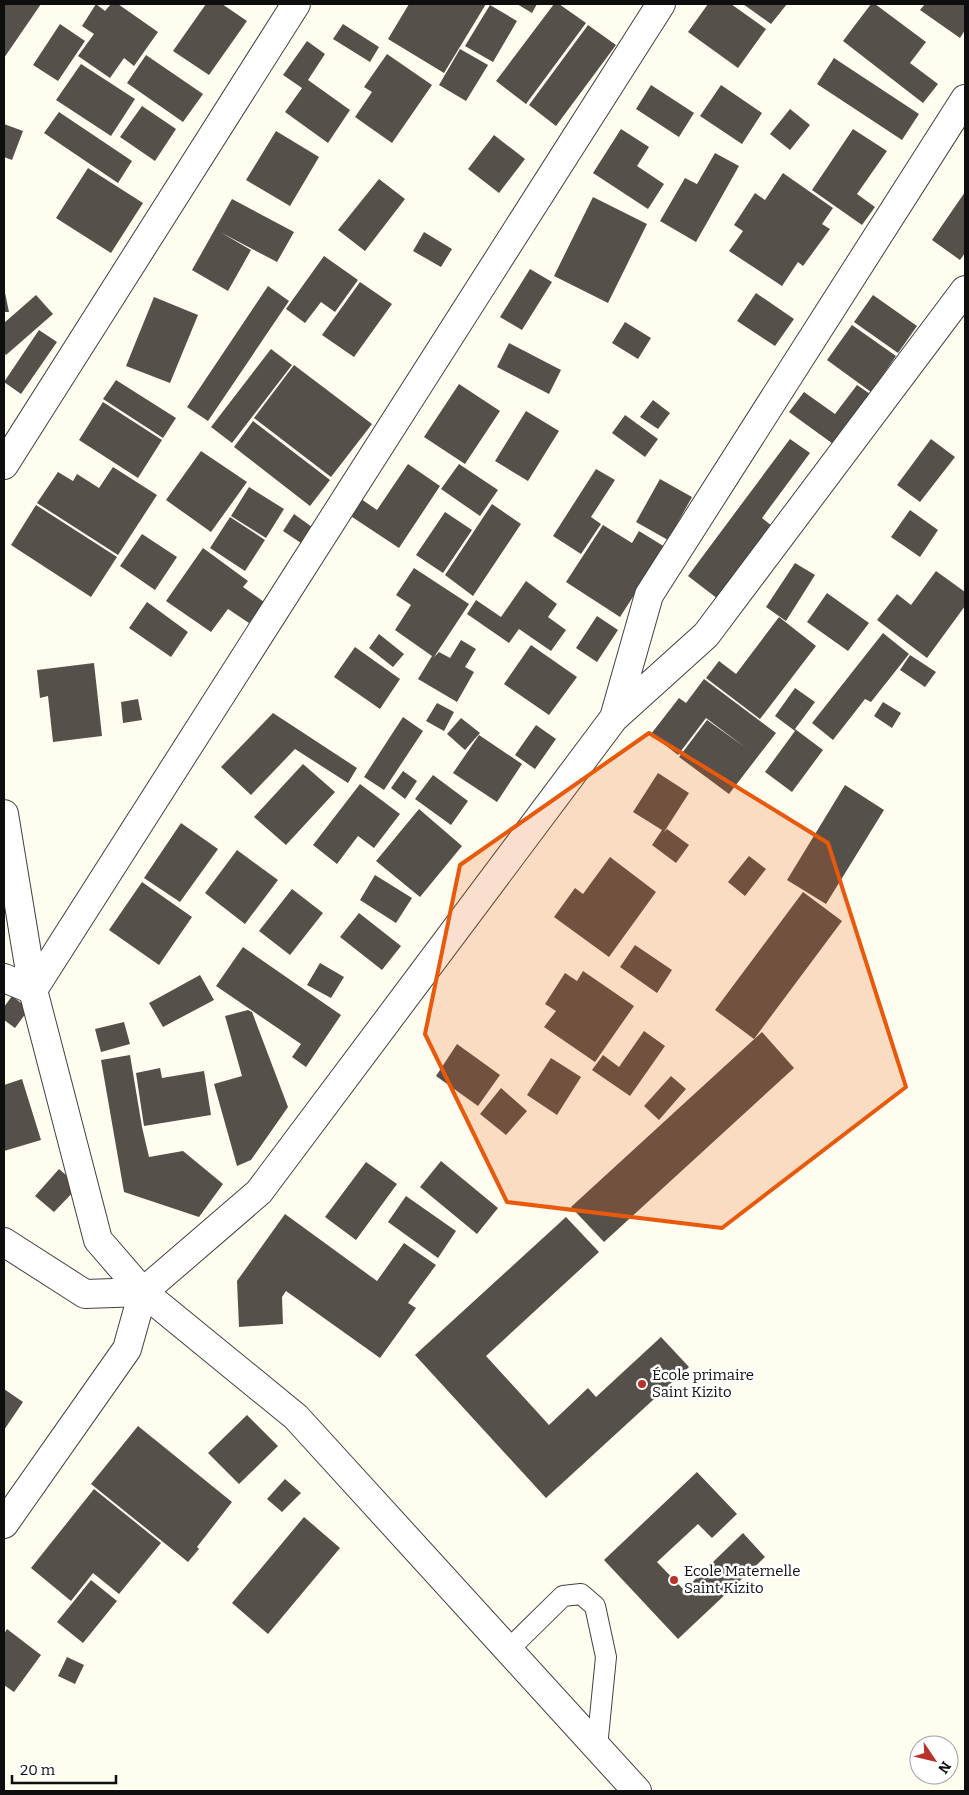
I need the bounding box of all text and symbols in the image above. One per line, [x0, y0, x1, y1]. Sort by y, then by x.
place label: École primaire Saint Kizito [652, 1366, 754, 1401]
marker: École primaire Saint Kizito [636, 1378, 648, 1390]
place label: Ecole Maternelle Saint Kizito [684, 1562, 800, 1597]
marker: Ecole Maternelle Saint Kizito [668, 1574, 680, 1586]
north arrow [909, 1735, 959, 1785]
scale bar [12, 1752, 116, 1784]
text: N [934, 1758, 954, 1777]
text: 20 m [20, 1761, 56, 1779]

